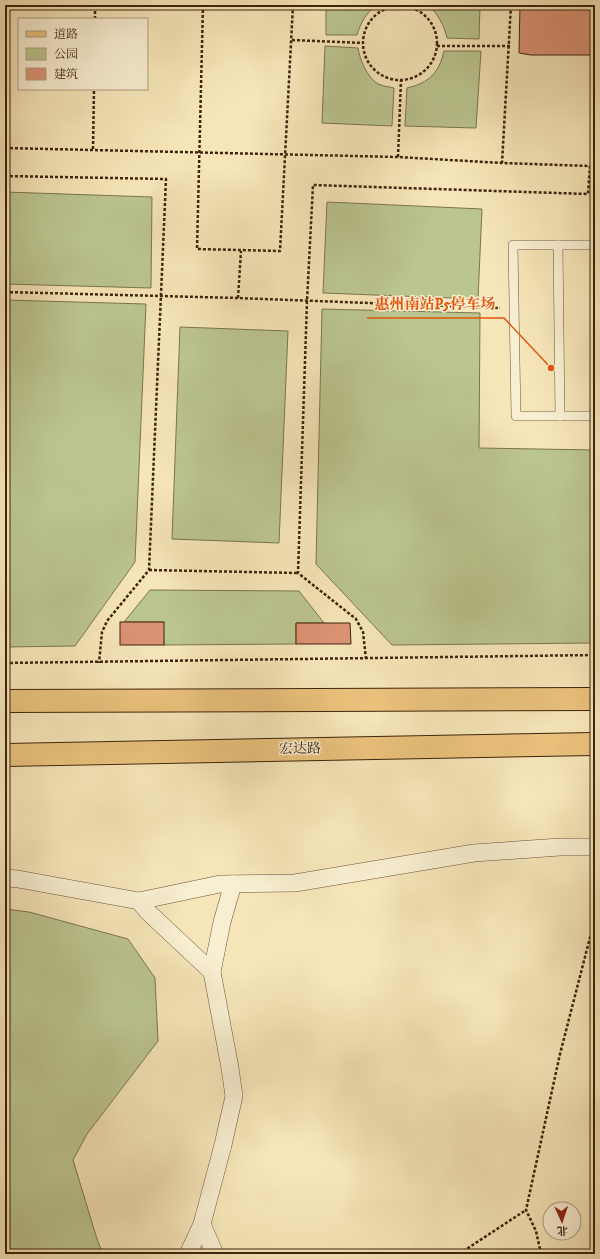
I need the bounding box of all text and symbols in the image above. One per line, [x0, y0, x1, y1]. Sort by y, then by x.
legend [18, 18, 148, 90]
text: 道路 [54, 27, 78, 42]
text: 公园 [54, 47, 78, 62]
text: 建筑 [54, 67, 78, 82]
callout: 惠州南站P5停车场 [367, 291, 504, 318]
text: 惠州南站P5停车场 [374, 295, 496, 314]
street label: 宏达路 [279, 740, 321, 758]
north arrow [542, 1201, 582, 1241]
text: 北 [557, 1223, 568, 1237]

